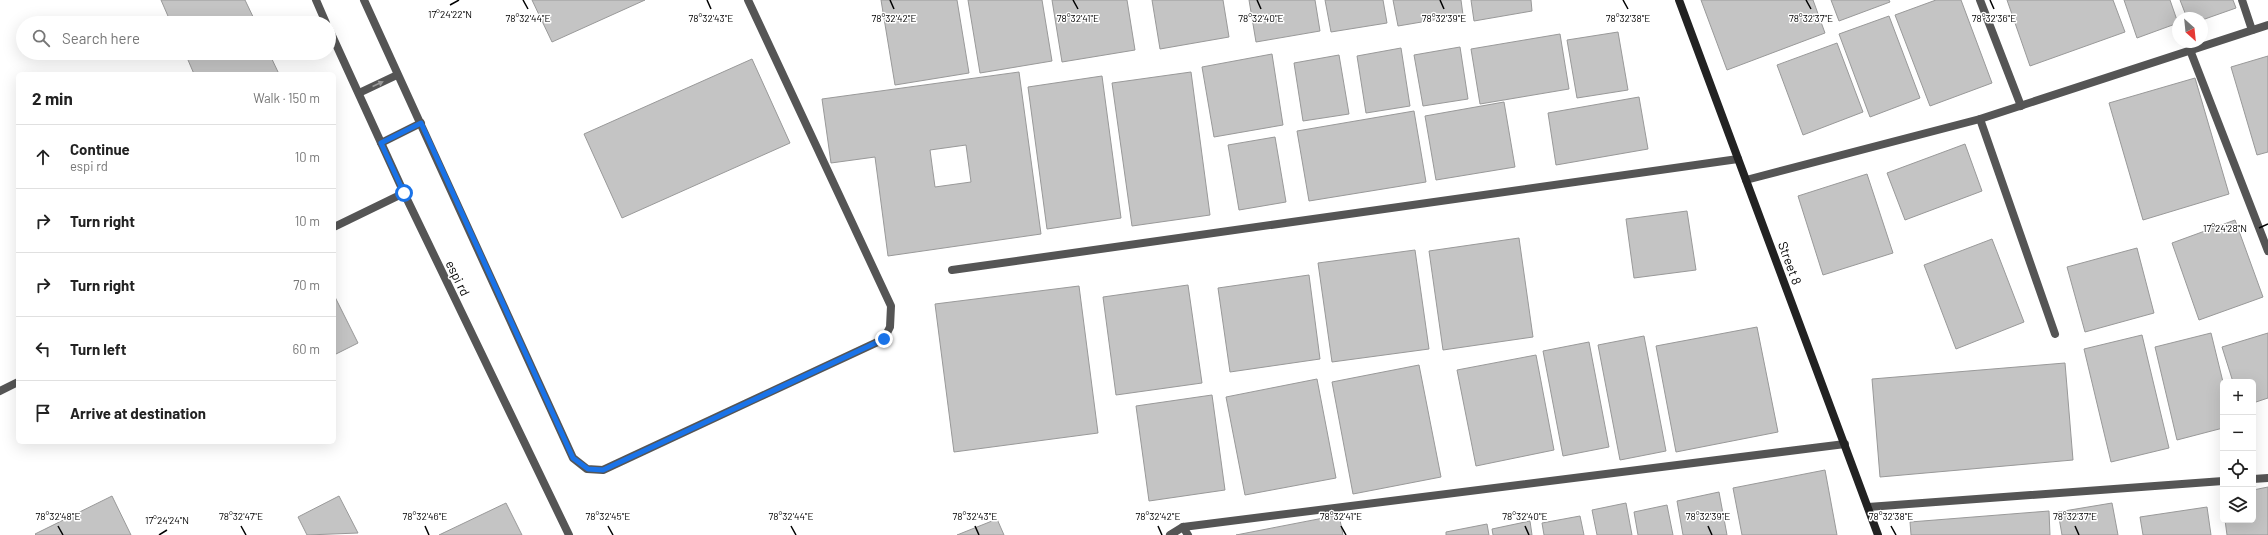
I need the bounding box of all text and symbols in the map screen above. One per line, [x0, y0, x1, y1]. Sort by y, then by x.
text: 17°24'22"N [428, 8, 472, 20]
text: 78°32'44"E [505, 12, 551, 24]
text: 78°32'43"E [689, 12, 733, 24]
text: 78°32'42"E [871, 12, 917, 24]
text: 78°32'41"E [1057, 12, 1099, 24]
text: 78°32'40"E [1238, 12, 1284, 24]
text: 78°32'39"E [1422, 12, 1466, 24]
text: 78°32'38"E [1606, 12, 1650, 24]
text: 78°32'37"E [1789, 12, 1833, 24]
text: 78°32'36"E [1972, 12, 2016, 24]
north arrow [2172, 12, 2208, 48]
search box [16, 16, 336, 60]
icon: search [30, 27, 52, 49]
text: Search here [62, 29, 140, 47]
one-way arrow [372, 81, 384, 87]
text: 2 min [32, 88, 73, 108]
text: Walk · 150 m [253, 90, 320, 106]
text: Continue [70, 140, 130, 158]
icon: ahead [32, 146, 54, 168]
text: 10 m [295, 149, 320, 165]
text: espi rd [70, 158, 108, 174]
route start [395, 184, 413, 202]
icon: right [32, 210, 54, 232]
text: Turn right [70, 212, 135, 230]
text: 10 m [295, 213, 320, 229]
text: 17°24'28"N [2203, 222, 2247, 234]
street label: Street 8 [1775, 239, 1805, 287]
street label: espi rd [442, 257, 474, 299]
icon: right [32, 274, 54, 296]
text: Turn right [70, 276, 135, 294]
text: 70 m [293, 277, 320, 293]
route end [875, 330, 893, 348]
icon: left [32, 338, 54, 360]
text: Turn left [70, 340, 126, 358]
text: 60 m [293, 341, 320, 357]
map controls [2220, 379, 2256, 523]
button: + [2220, 379, 2256, 415]
icon: arrive [32, 402, 54, 424]
text: Arrive at destination [70, 404, 206, 422]
button: − [2220, 415, 2256, 451]
button: locate [2220, 451, 2256, 487]
button: layers [2220, 487, 2256, 523]
text: 78°32'48"E [36, 510, 80, 522]
text: 78°32'47"E [219, 510, 263, 522]
text: 78°32'46"E [403, 510, 447, 522]
text: 78°32'45"E [586, 510, 630, 522]
text: 78°32'44"E [768, 510, 814, 522]
text: 78°32'43"E [953, 510, 997, 522]
text: 78°32'42"E [1135, 510, 1181, 522]
text: 78°32'41"E [1320, 510, 1362, 522]
text: 78°32'40"E [1502, 510, 1548, 522]
text: 78°32'39"E [1686, 510, 1730, 522]
text: 78°32'38"E [1869, 510, 1913, 522]
text: 78°32'37"E [2053, 510, 2097, 522]
text: 17°24'24"N [145, 514, 189, 526]

